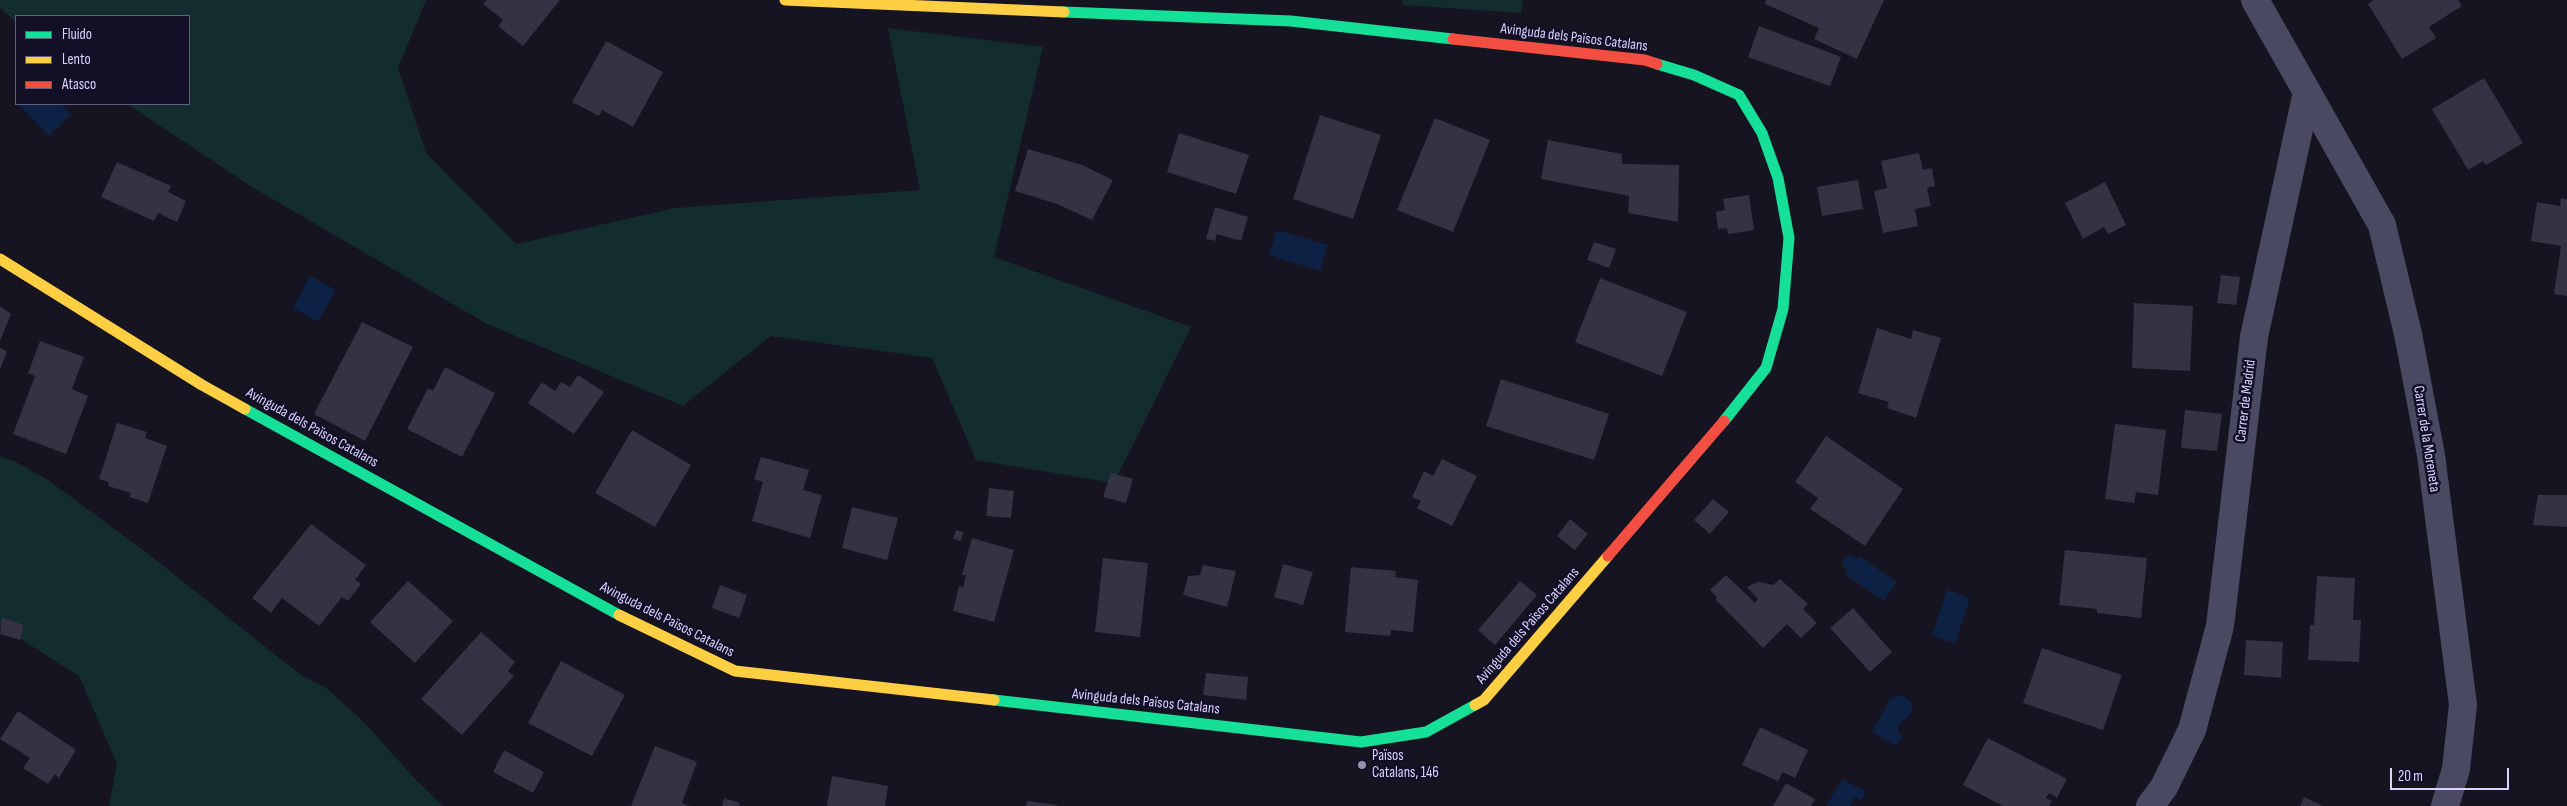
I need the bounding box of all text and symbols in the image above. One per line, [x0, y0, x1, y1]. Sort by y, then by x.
legend [15, 15, 190, 105]
street label: Avinguda dels Països Catalans [1499, 20, 1649, 56]
text: Fluido [62, 25, 92, 44]
text: Lento [62, 50, 91, 69]
text: Atasco [62, 75, 96, 94]
street label: Carrer de Madrid [2232, 359, 2260, 443]
street label: Avinguda dels Països Catalans [243, 384, 381, 472]
street label: Carrer de la Moreneta [2409, 385, 2443, 493]
street label: Avinguda dels Països Catalans [1473, 564, 1583, 688]
street label: Avinguda dels Països Catalans [597, 578, 737, 662]
street label: Avinguda dels Països Catalans [1071, 685, 1221, 719]
place label: Països Catalans, 146 [1372, 747, 1439, 782]
scale bar [2392, 758, 2511, 790]
marker: Països Catalans, 146 [1356, 759, 1368, 771]
text: 20 m [2398, 767, 2423, 786]

